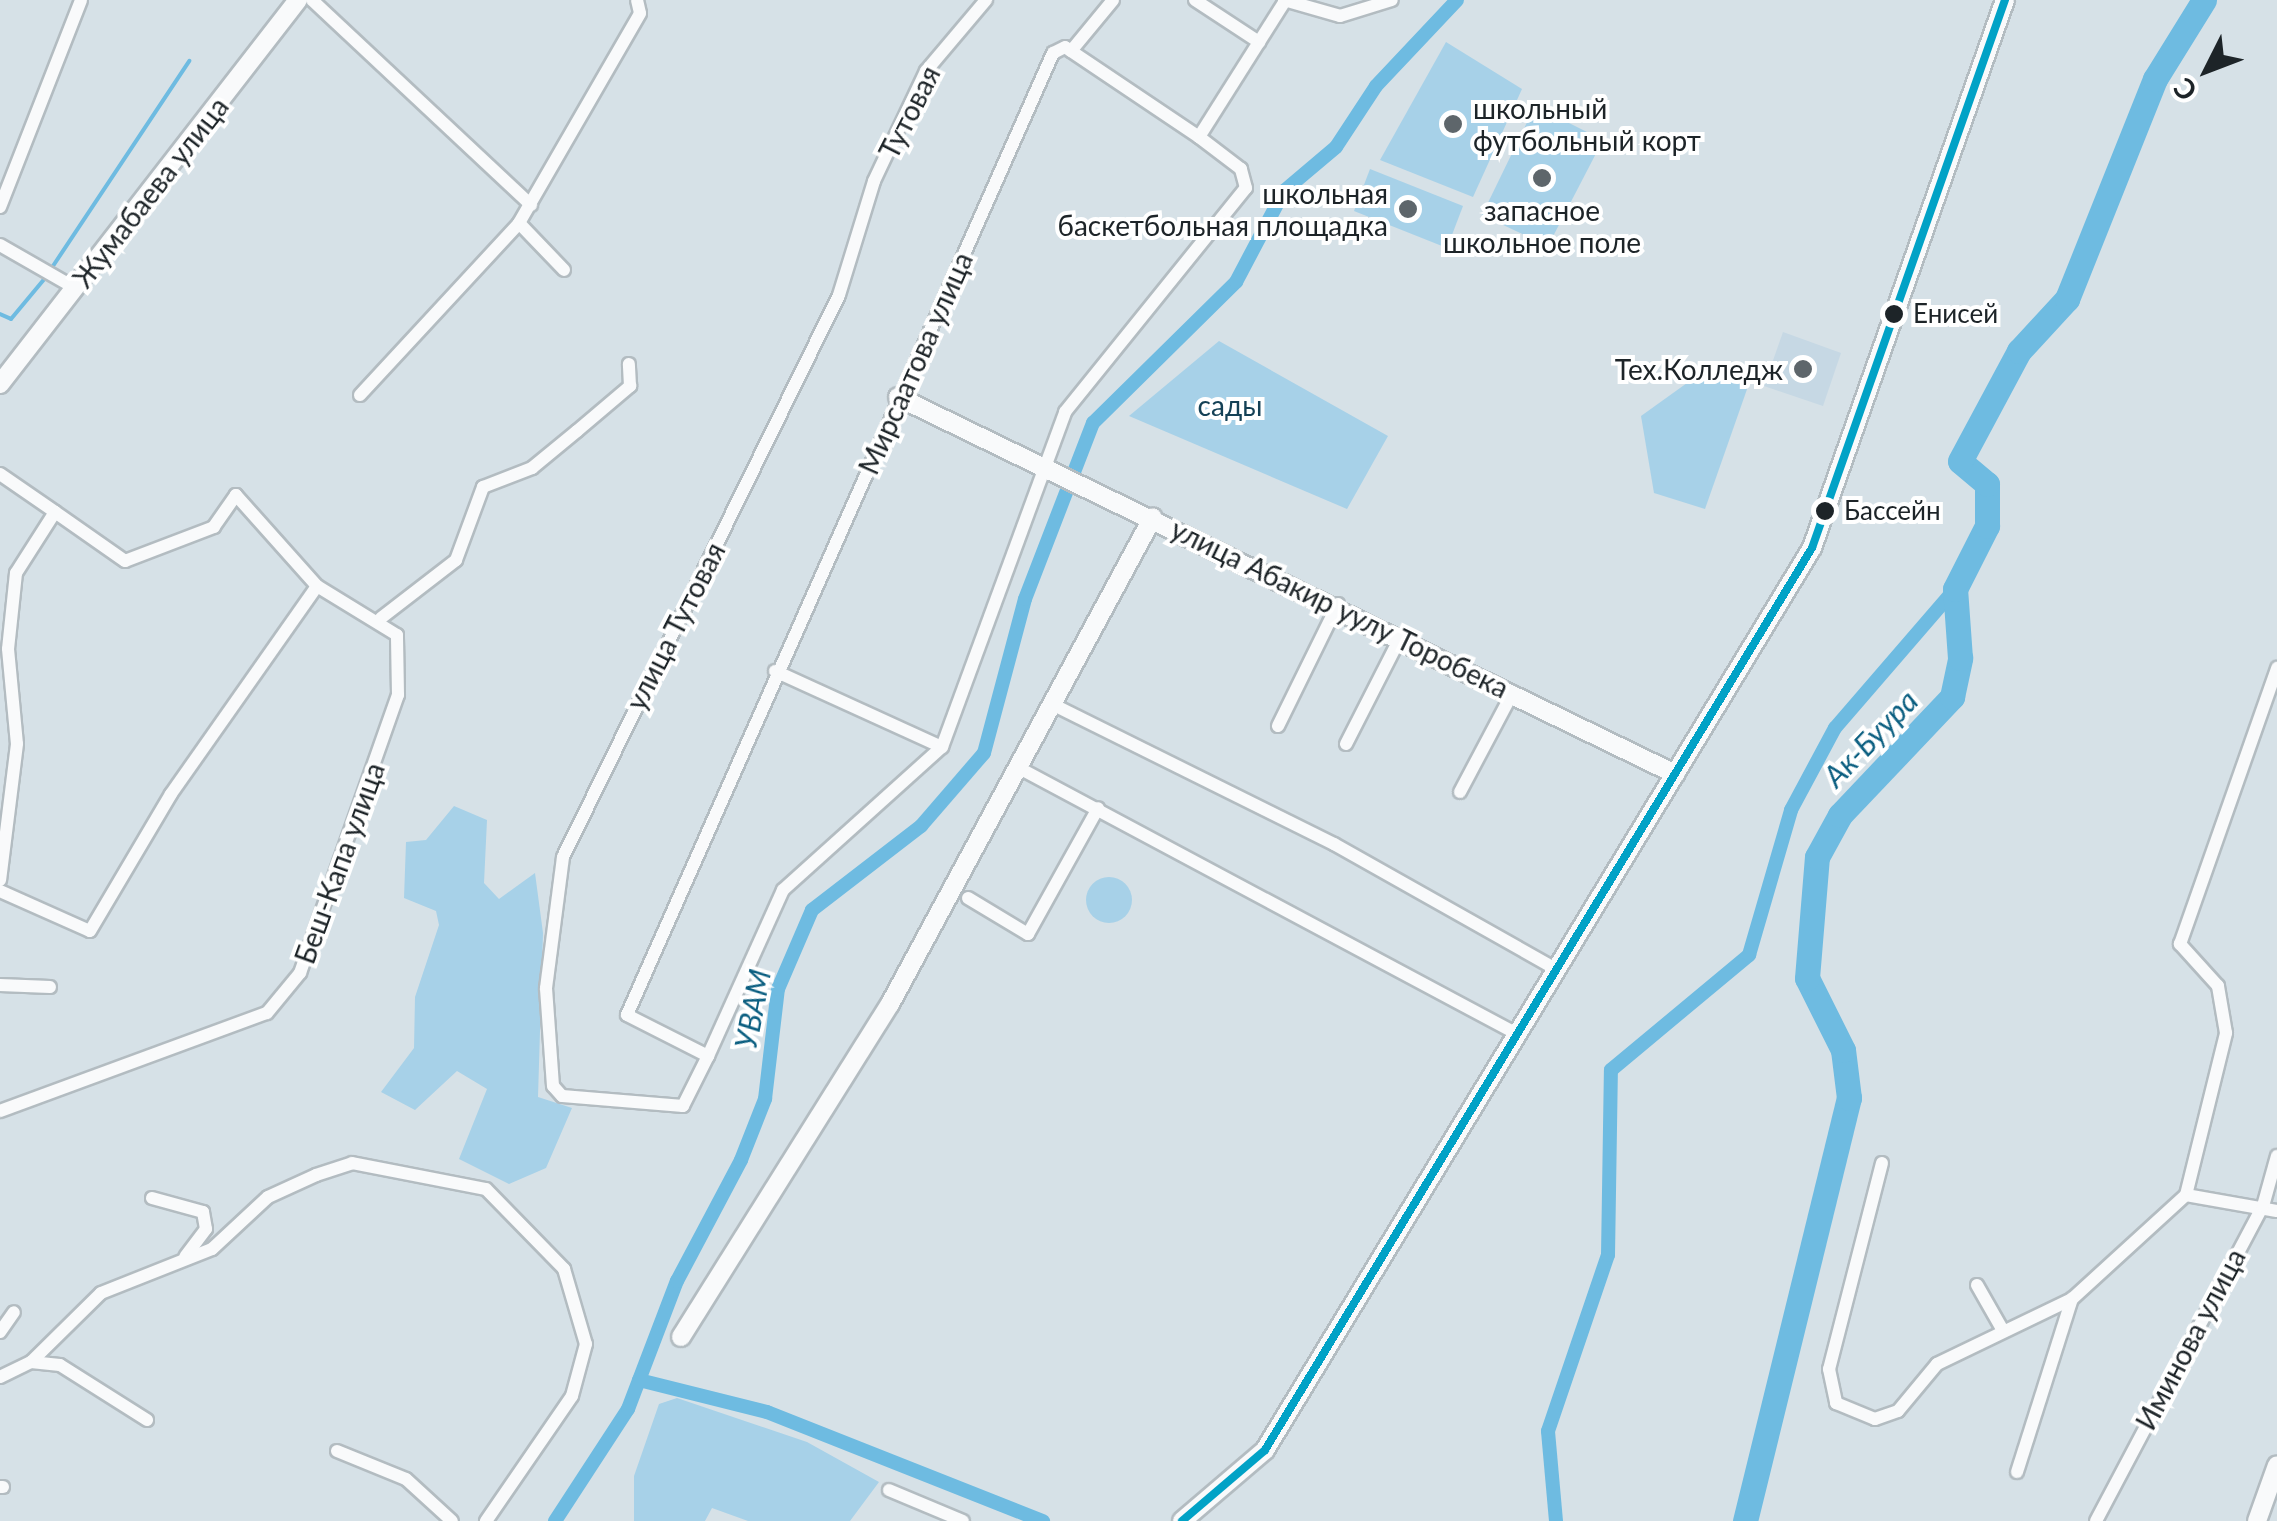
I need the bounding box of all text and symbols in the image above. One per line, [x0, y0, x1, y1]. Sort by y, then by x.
north arrow [2157, 20, 2257, 120]
street label: Тутовая [871, 60, 947, 164]
text: С [2166, 72, 2204, 108]
street label: Жумабаева улица [65, 90, 235, 294]
place label: школьный футбольный корт [1473, 91, 1701, 157]
marker: школьный футбольный корт [1442, 113, 1464, 135]
marker: запасное школьное поле [1531, 167, 1553, 189]
place label: школьная баскетбольная площадка [1058, 176, 1388, 242]
place label: запасное школьное поле [1443, 193, 1641, 259]
marker: школьная баскетбольная площадка [1397, 198, 1419, 220]
street label: Мирсаатова улица [851, 247, 979, 479]
place label: Енисей [1913, 298, 1998, 330]
marker: Енисей [1884, 304, 1904, 324]
place label: Тех.Колледж [1615, 352, 1783, 386]
marker: Тех.Колледж [1792, 358, 1814, 380]
park label: сады [1198, 388, 1262, 422]
place label: Бассейн [1844, 495, 1941, 527]
marker: Бассейн [1815, 501, 1835, 521]
street label: улица Абакир уулу Торобека [1166, 512, 1514, 704]
street label: улица Тутовая [618, 537, 732, 715]
water label: Ак-Буура [1815, 682, 1925, 794]
street label: Беш-Капа улица [287, 758, 391, 968]
water label: УВАМ [727, 966, 777, 1052]
street label: Иминова улица [2128, 1243, 2252, 1435]

